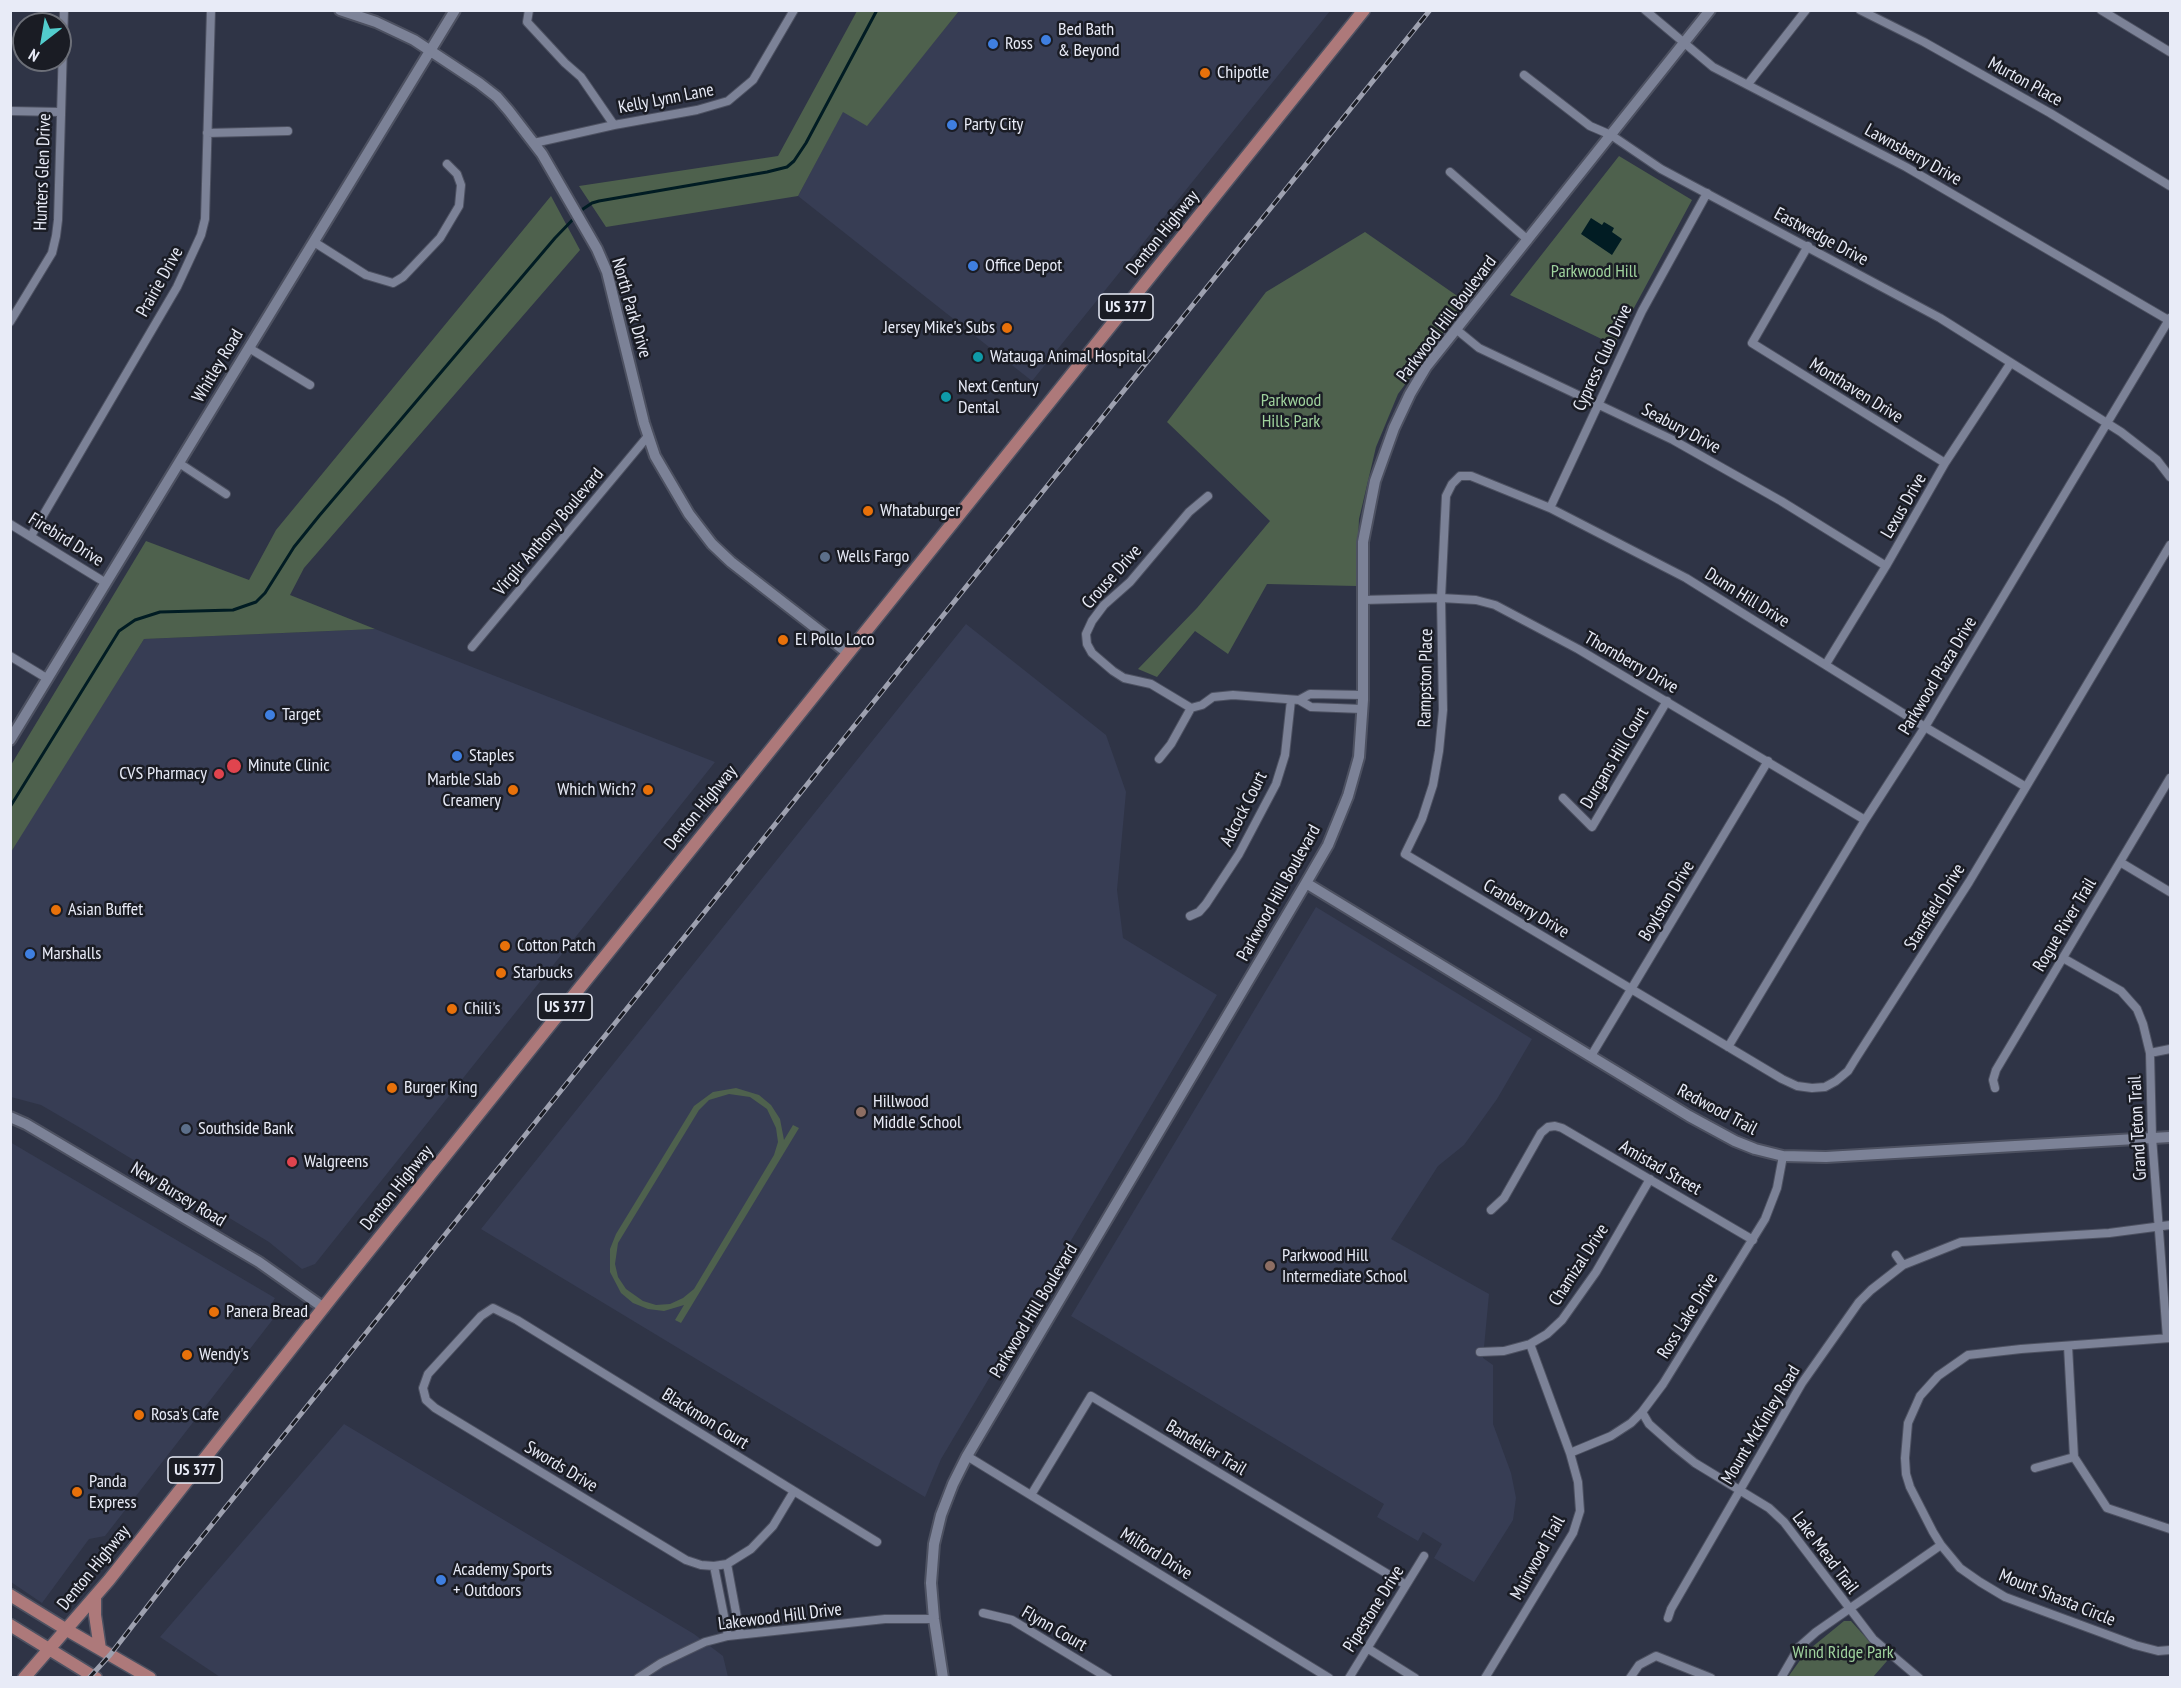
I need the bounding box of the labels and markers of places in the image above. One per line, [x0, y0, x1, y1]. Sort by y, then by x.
place label: Bed Bath & Beyond [1058, 19, 1119, 62]
place label: Ross [1005, 33, 1033, 55]
marker: Bed Bath & Beyond [1039, 33, 1053, 47]
marker: Ross [986, 37, 1000, 51]
place label: Chipotle [1217, 62, 1269, 84]
marker: Chipotle [1198, 66, 1212, 80]
place label: Party City [964, 114, 1023, 136]
marker: Party City [945, 118, 959, 132]
place label: Office Depot [985, 255, 1062, 277]
marker: Office Depot [966, 259, 980, 273]
place label: Jersey Mike's Subs [883, 317, 995, 339]
marker: Jersey Mike's Subs [1000, 321, 1014, 335]
place label: Watauga Animal Hospital [990, 346, 1146, 368]
marker: Watauga Animal Hospital [971, 350, 985, 364]
place label: Next Century Dental [958, 376, 1039, 418]
marker: Next Century Dental [939, 390, 953, 404]
place label: Whataburger [880, 500, 960, 522]
marker: Whataburger [861, 504, 875, 518]
place label: Wells Fargo [837, 546, 909, 568]
marker: Wells Fargo [818, 550, 832, 564]
place label: El Pollo Loco [795, 629, 874, 651]
marker: El Pollo Loco [776, 633, 790, 647]
place label: Target [282, 704, 321, 726]
marker: Target [263, 708, 277, 722]
place label: Staples [469, 745, 514, 767]
marker: Staples [450, 749, 464, 763]
place label: Minute Clinic [248, 755, 330, 777]
marker: Minute Clinic [225, 757, 243, 775]
place label: CVS Pharmacy [119, 763, 207, 785]
marker: CVS Pharmacy [212, 767, 226, 781]
place label: Marble Slab Creamery [427, 769, 501, 812]
place label: Which Wich? [557, 779, 636, 801]
marker: Marble Slab Creamery [506, 783, 520, 797]
marker: Which Wich? [641, 783, 655, 797]
place label: Asian Buffet [68, 899, 143, 921]
marker: Asian Buffet [49, 903, 63, 917]
place label: Cotton Patch [517, 935, 596, 957]
marker: Cotton Patch [498, 939, 512, 953]
place label: Marshalls [42, 943, 101, 965]
marker: Marshalls [23, 947, 37, 961]
place label: Starbucks [513, 962, 573, 984]
marker: Starbucks [494, 966, 508, 980]
place label: Chili's [464, 998, 501, 1020]
marker: Chili's [445, 1002, 459, 1016]
place label: Burger King [404, 1077, 478, 1099]
marker: Burger King [385, 1081, 399, 1095]
place label: Hillwood Middle School [873, 1091, 961, 1134]
marker: Hillwood Middle School [854, 1105, 868, 1119]
place label: Southside Bank [198, 1118, 294, 1140]
marker: Southside Bank [179, 1122, 193, 1136]
place label: Walgreens [304, 1151, 368, 1173]
marker: Walgreens [285, 1155, 299, 1169]
place label: Parkwood Hill Intermediate School [1282, 1245, 1407, 1288]
marker: Parkwood Hill Intermediate School [1263, 1259, 1277, 1273]
place label: Panera Bread [226, 1301, 308, 1323]
marker: Panera Bread [207, 1305, 221, 1319]
place label: Wendy's [199, 1344, 249, 1366]
marker: Wendy's [180, 1348, 194, 1362]
place label: Rosa's Cafe [151, 1404, 219, 1426]
marker: Rosa's Cafe [132, 1408, 146, 1422]
place label: Panda Express [89, 1471, 137, 1514]
marker: Panda Express [70, 1485, 84, 1499]
place label: Academy Sports + Outdoors [453, 1559, 552, 1602]
marker: Academy Sports + Outdoors [434, 1573, 448, 1587]

